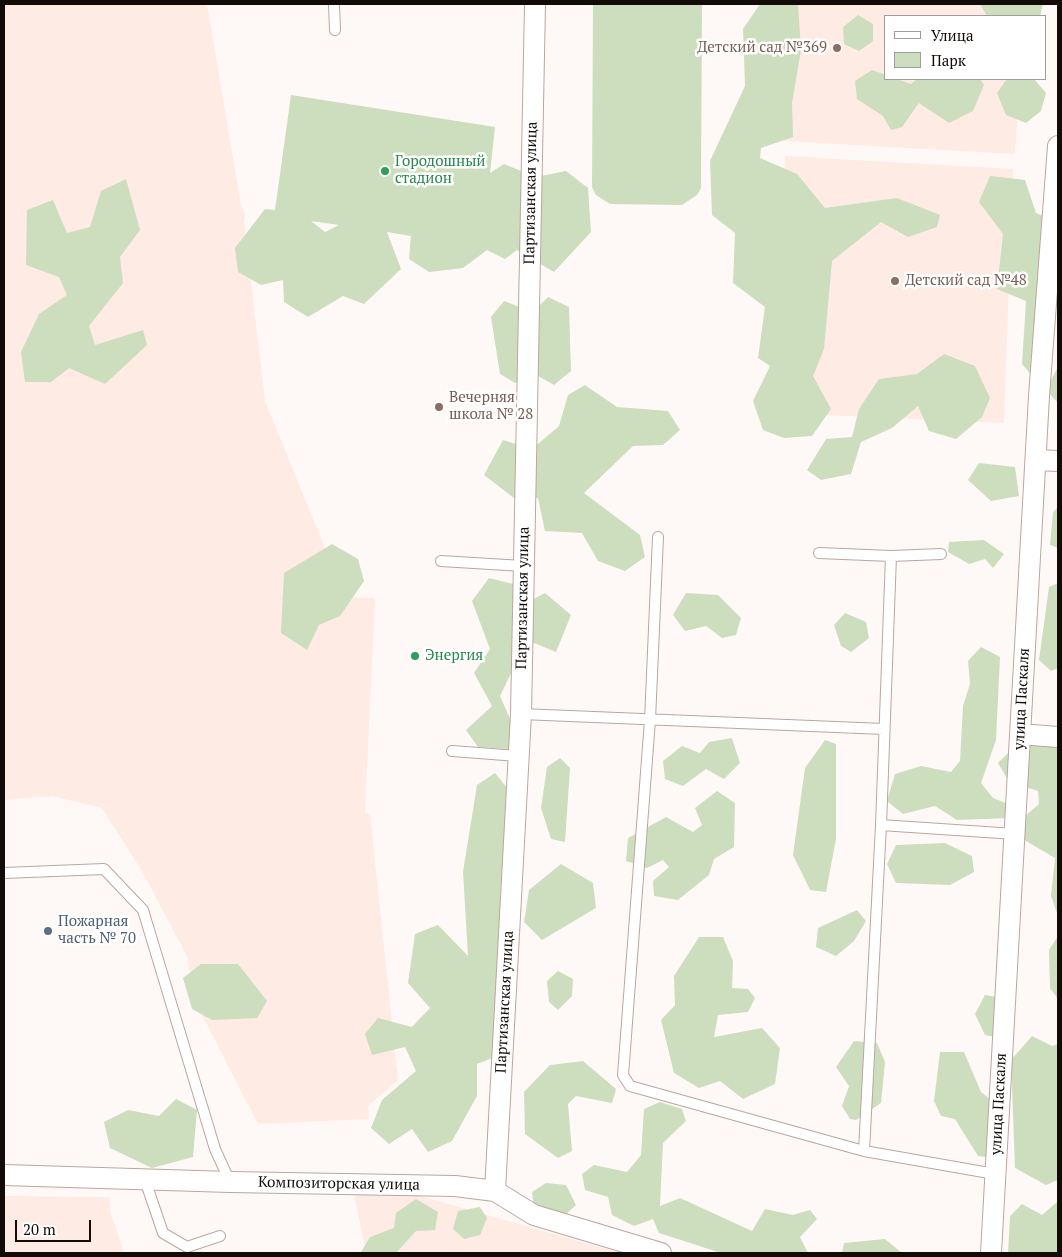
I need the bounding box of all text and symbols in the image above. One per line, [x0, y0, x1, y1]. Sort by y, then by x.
legend [884, 15, 1047, 80]
text: Улица [931, 25, 974, 45]
place label: Детский сад №369 [697, 39, 827, 57]
marker: Детский сад №369 [831, 42, 843, 54]
text: Парк [931, 50, 966, 70]
street label: Партизанская улица [521, 122, 541, 264]
place label: Городошный стадион [395, 153, 486, 188]
marker: Городошный стадион [379, 165, 391, 177]
place label: Детский сад №48 [905, 272, 1027, 290]
marker: Детский сад №48 [889, 275, 901, 287]
place label: Вечерняя школа № 28 [449, 389, 533, 424]
marker: Вечерняя школа № 28 [433, 401, 445, 413]
street label: Партизанская улица [513, 527, 533, 669]
place label: Энергия [425, 647, 483, 665]
street label: улица Паскаля [1010, 648, 1034, 750]
marker: Энергия [409, 650, 421, 662]
place label: Пожарная часть № 70 [58, 913, 136, 948]
marker: Пожарная часть № 70 [42, 925, 54, 937]
street label: Партизанская улица [492, 930, 518, 1074]
street label: улица Паскаля [987, 1053, 1011, 1155]
street label: Композиторская улица [258, 1174, 420, 1194]
scale bar [18, 1210, 94, 1242]
text: 20 m [23, 1219, 56, 1239]

